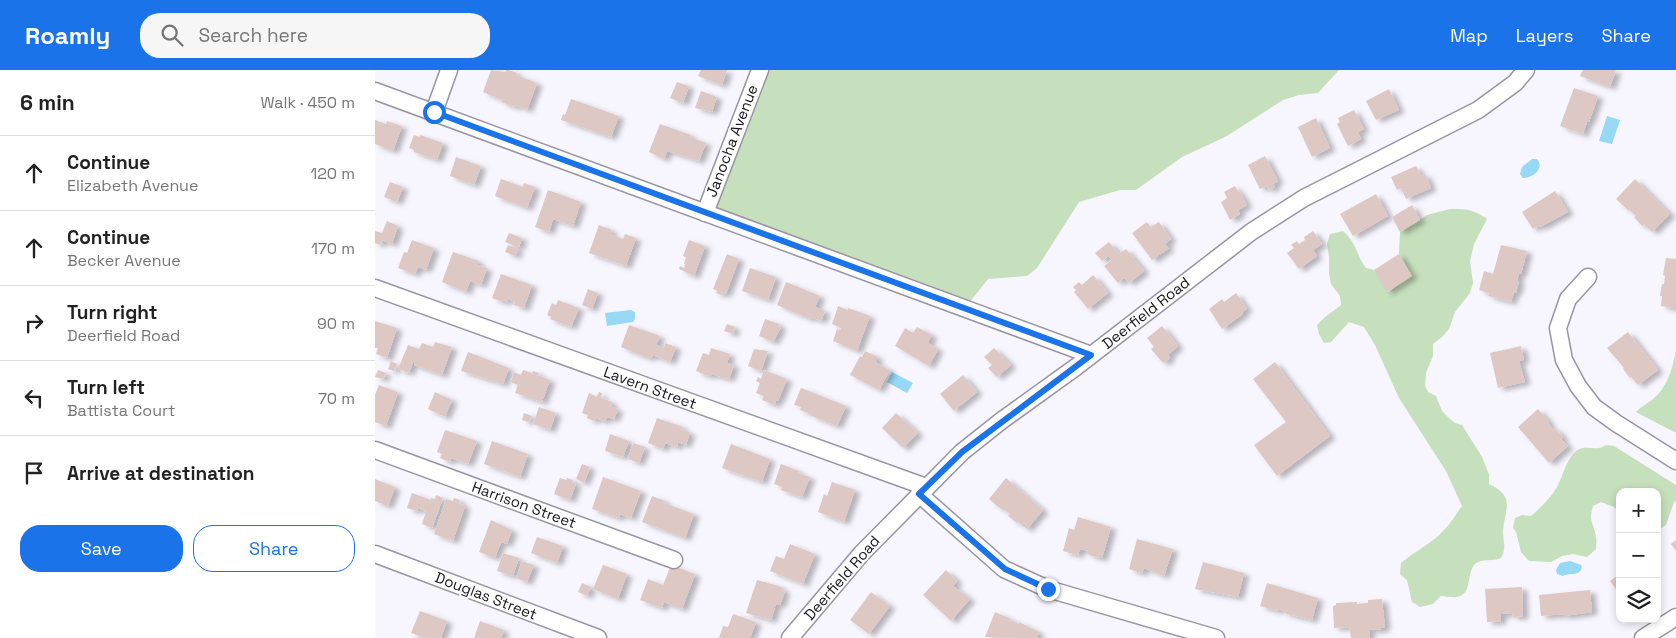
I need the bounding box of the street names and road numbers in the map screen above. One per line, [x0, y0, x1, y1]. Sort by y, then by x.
street label: Janocha Avenue [701, 82, 762, 200]
street label: Deerfield Road [1098, 272, 1193, 353]
street label: Lavern Street [601, 362, 699, 413]
street label: Harrison Street [469, 477, 579, 532]
street label: Deerfield Road [800, 531, 884, 624]
street label: Douglas Street [432, 567, 540, 624]

